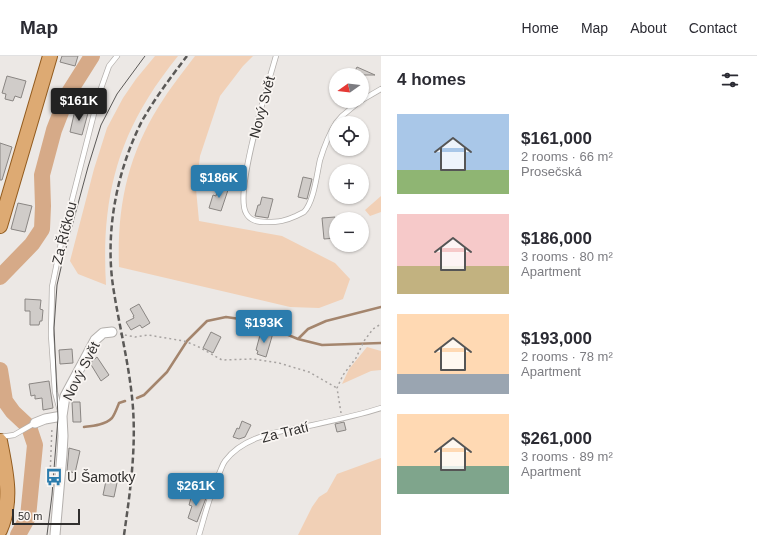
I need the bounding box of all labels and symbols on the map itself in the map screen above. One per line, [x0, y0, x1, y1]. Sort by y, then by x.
north arrow [329, 68, 369, 108]
street label: Nový Svět [246, 74, 278, 140]
pin: $161K [51, 88, 107, 122]
pin: $186K [191, 165, 247, 199]
street label: Za Říčkou [49, 200, 79, 266]
pin: $193K [236, 310, 292, 344]
street label: Nový Svět [59, 339, 103, 403]
street label: Za Tratí [260, 418, 310, 446]
bus stop icon: U Šamotky [44, 467, 64, 487]
place label: U Šamotky [67, 469, 135, 485]
pin: $261K [168, 473, 224, 507]
scale bar [12, 507, 80, 526]

